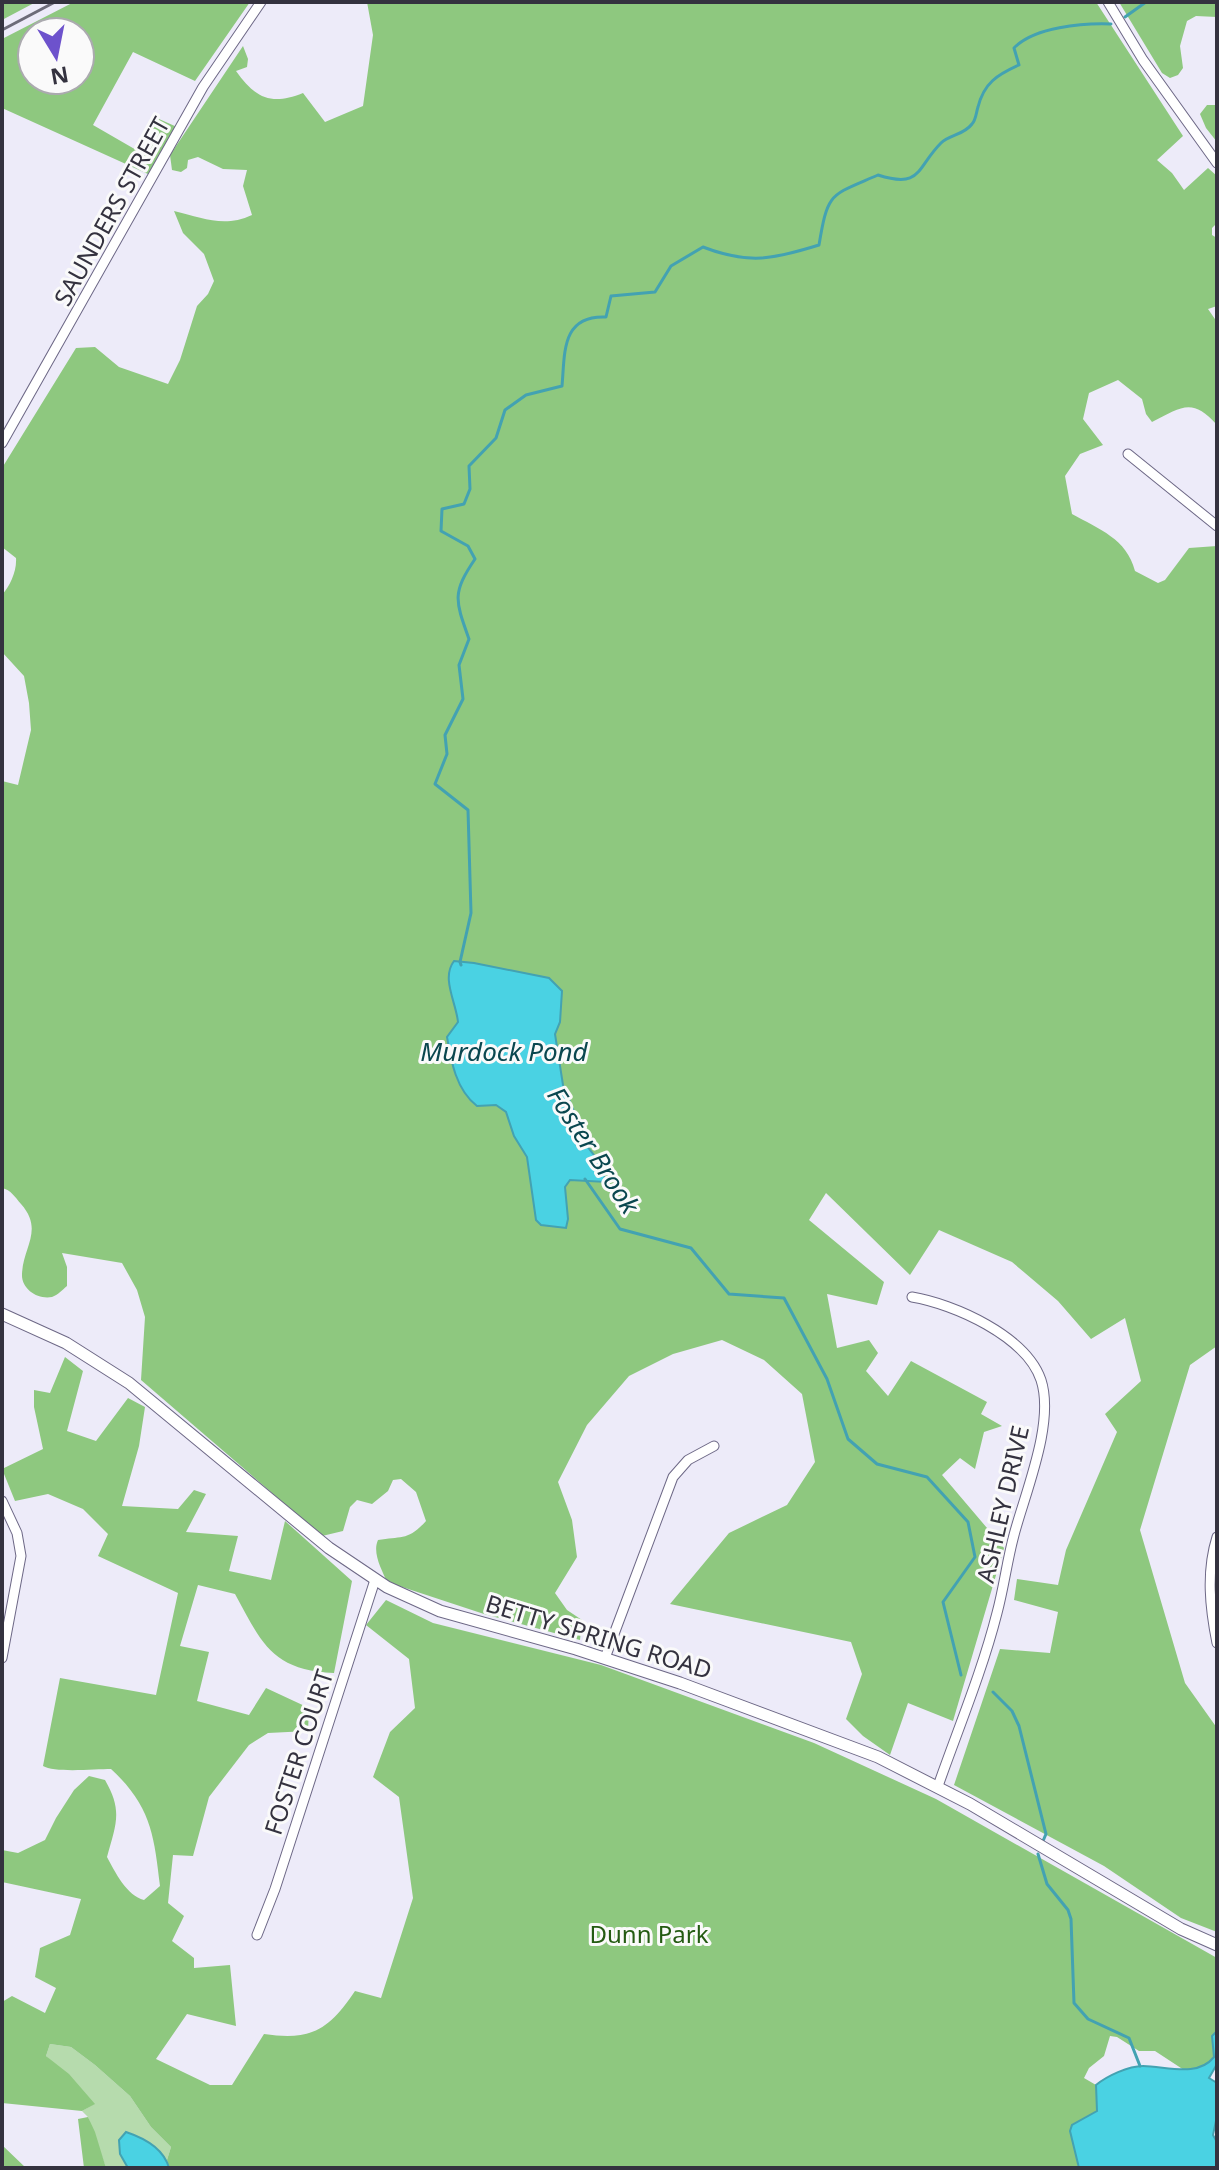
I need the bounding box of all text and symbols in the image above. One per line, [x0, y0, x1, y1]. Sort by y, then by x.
north arrow [16, 16, 96, 96]
text: N [48, 60, 71, 93]
street label: SAUNDERS STREET [45, 110, 177, 311]
water label: Murdock Pond [420, 1033, 589, 1069]
water label: Foster Brook [540, 1080, 649, 1221]
street label: ASHLEY DRIVE [968, 1422, 1036, 1586]
street label: BETTY SPRING ROAD [482, 1586, 716, 1686]
street label: FOSTER COURT [256, 1665, 340, 1839]
park label: Dunn Park [590, 1917, 709, 1950]

